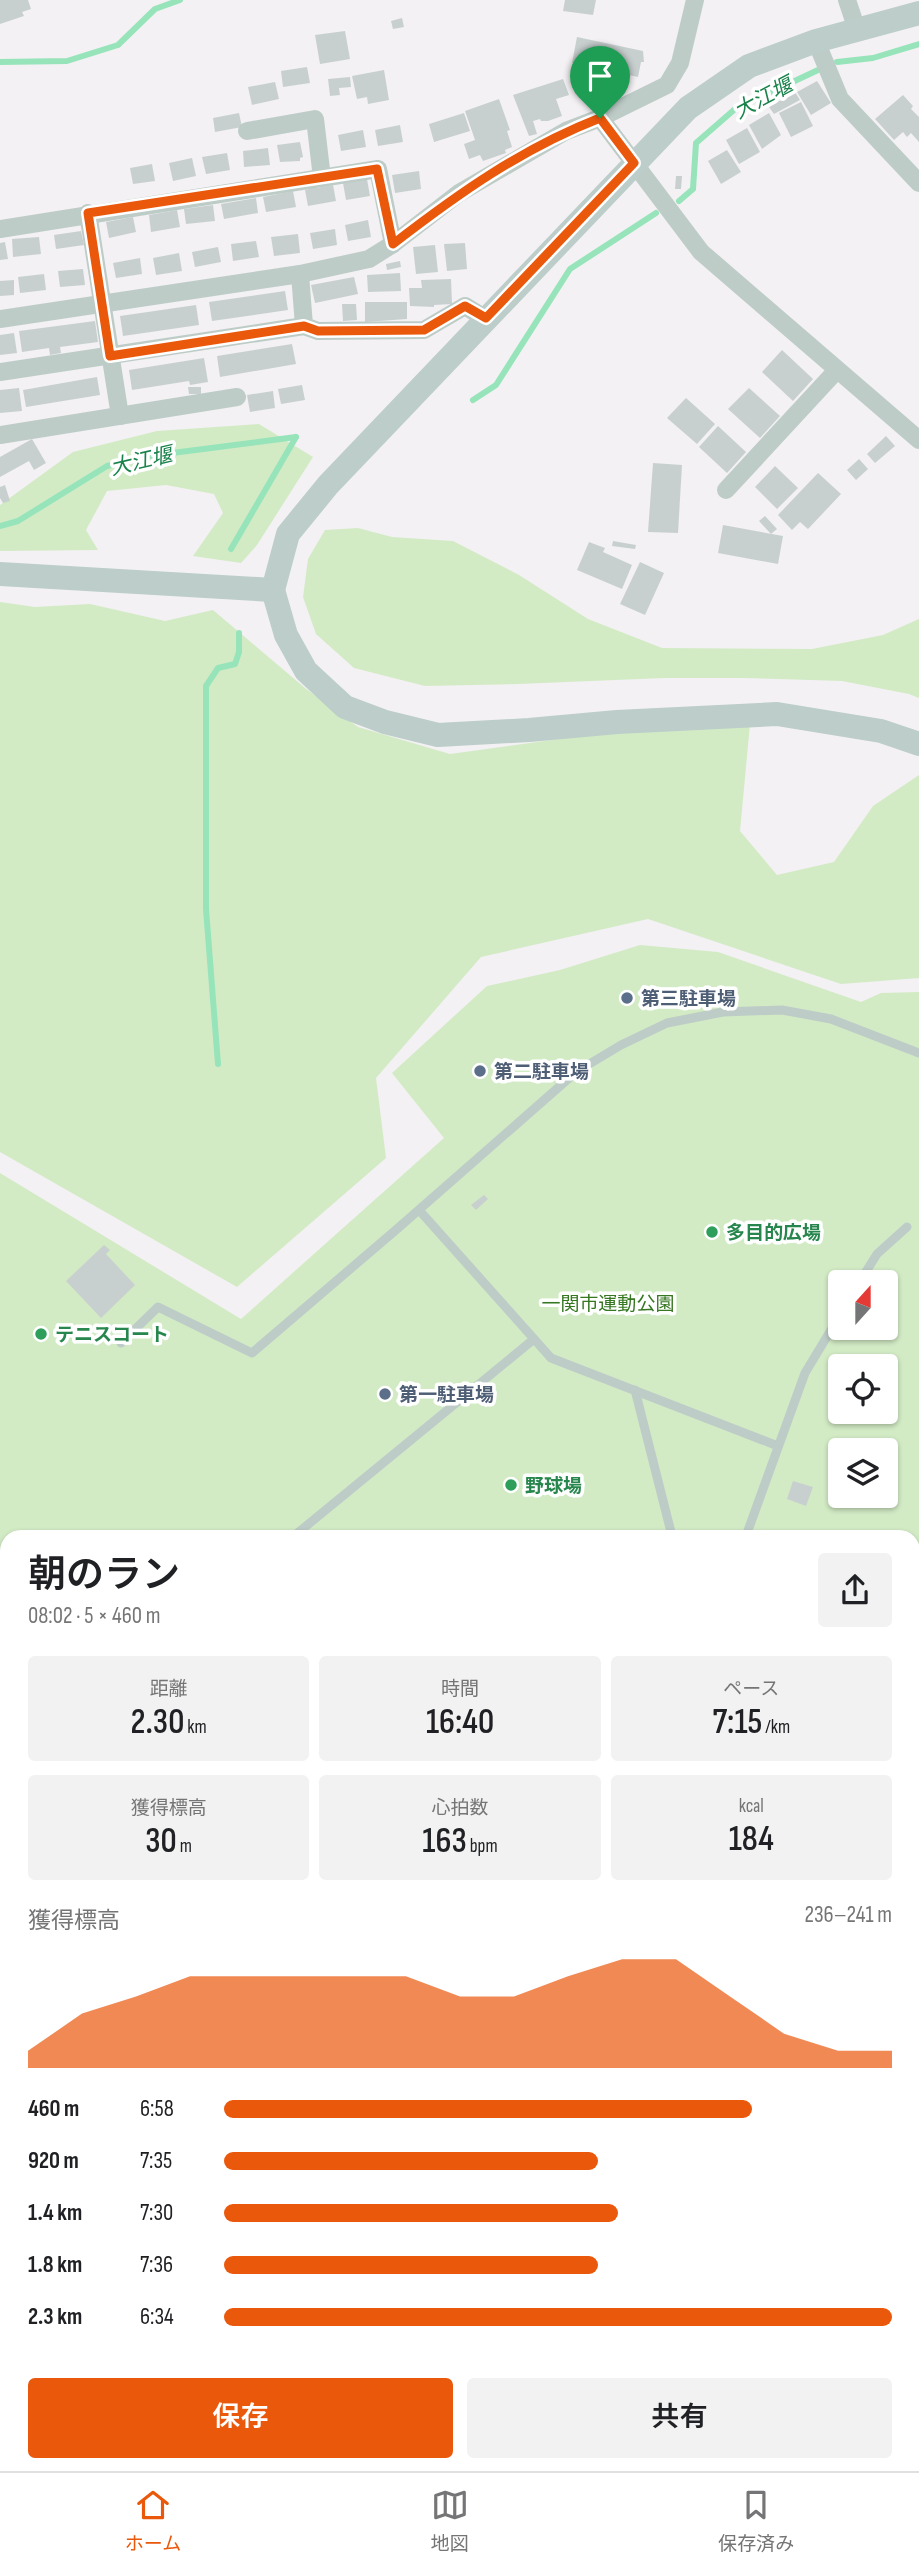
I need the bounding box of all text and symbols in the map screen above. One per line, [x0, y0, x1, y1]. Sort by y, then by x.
pin [570, 46, 630, 118]
icon: arrive [581, 57, 619, 95]
water label: 大江堰 [730, 71, 800, 124]
water label: 大江堰 [108, 441, 179, 481]
place label: 第三駐車場 [641, 988, 736, 1011]
marker: 第三駐車場 [619, 990, 635, 1006]
place label: 第二駐車場 [494, 1061, 589, 1084]
marker: 第二駐車場 [472, 1063, 488, 1079]
place label: 多目的広場 [726, 1222, 821, 1245]
marker: 多目的広場 [704, 1224, 720, 1240]
north arrow [828, 1270, 898, 1340]
map controls [828, 1270, 898, 1508]
park label: 一関市運動公園 [541, 1293, 675, 1316]
place label: テニスコート [55, 1324, 169, 1347]
marker: テニスコート [33, 1326, 49, 1342]
button: locate [828, 1354, 898, 1424]
place label: 第一駐車場 [399, 1384, 494, 1407]
marker: 第一駐車場 [377, 1386, 393, 1402]
button: layers [828, 1438, 898, 1508]
place label: 野球場 [525, 1475, 582, 1498]
marker: 野球場 [503, 1477, 519, 1493]
text: 朝のラン [28, 1553, 180, 1598]
button: share [818, 1553, 892, 1627]
text: 08:02 · 5 × 460 m [28, 1602, 160, 1630]
text: 距離 [150, 1678, 188, 1701]
text: 時間 [441, 1678, 479, 1701]
text: ペース [723, 1678, 779, 1701]
text: 2.30 [131, 1701, 184, 1744]
text: 16:40 [426, 1701, 494, 1744]
text: 7:15 [713, 1701, 762, 1744]
text: km [184, 1716, 207, 1739]
text: /km [762, 1716, 790, 1739]
text: kcal [739, 1795, 764, 1818]
text: 獲得標高 [131, 1797, 207, 1820]
text: 心拍数 [431, 1797, 489, 1820]
text: 184 [729, 1818, 774, 1861]
text: 30 [145, 1820, 177, 1863]
text: 163 [422, 1820, 467, 1863]
text: m [177, 1835, 192, 1858]
text: bpm [467, 1835, 498, 1858]
text: 236–241 m [804, 1901, 892, 1929]
text: 獲得標高 [28, 1907, 120, 1935]
text: 460 m [28, 2095, 79, 2123]
text: 6:58 [140, 2095, 174, 2123]
text: 920 m [28, 2147, 79, 2175]
text: 7:35 [140, 2147, 172, 2175]
text: 1.4 km [28, 2199, 82, 2227]
text: 7:30 [140, 2199, 173, 2227]
text: 1.8 km [28, 2251, 82, 2279]
text: 7:36 [140, 2251, 173, 2279]
text: 2.3 km [28, 2303, 82, 2331]
text: 6:34 [140, 2303, 174, 2331]
button: 保存 [28, 2378, 453, 2458]
button: 共有 [467, 2378, 892, 2458]
tab: ホーム [125, 2486, 181, 2556]
tab: 地図 [431, 2486, 469, 2556]
tab: 保存済み [718, 2486, 794, 2556]

